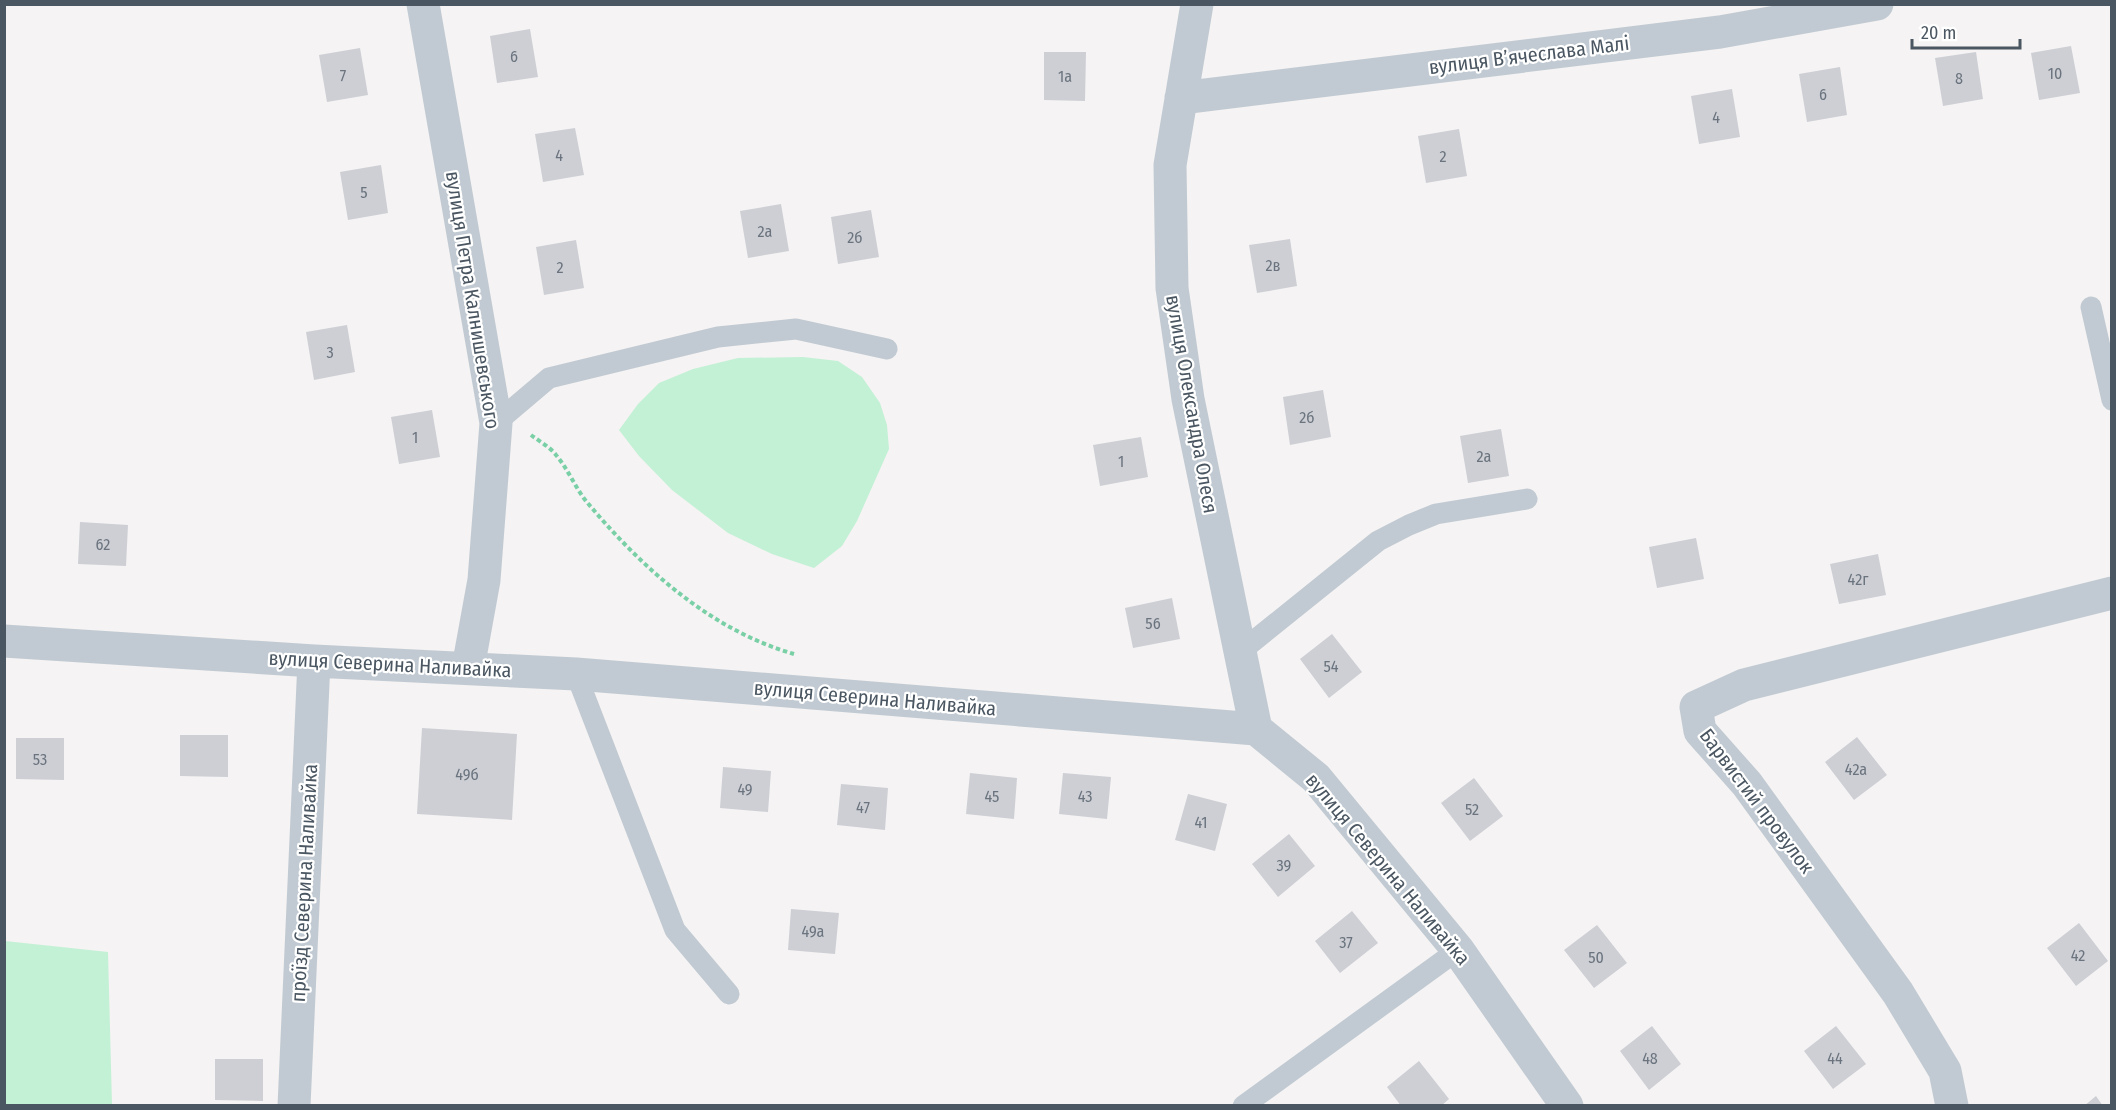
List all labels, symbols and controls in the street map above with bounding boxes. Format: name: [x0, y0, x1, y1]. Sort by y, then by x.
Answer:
scale bar: [1912, 12, 2020, 50]
text: 20 m: [1921, 22, 1956, 44]
street label: вулиця Вʼячеслава Малі: [1427, 31, 1631, 79]
house number: 6: [510, 47, 518, 66]
house number: 10: [2048, 64, 2062, 83]
house number: 7: [340, 66, 347, 85]
house number: 1а: [1058, 67, 1072, 86]
house number: 8: [1955, 69, 1963, 88]
house number: 6: [1819, 85, 1827, 104]
house number: 4: [1712, 108, 1720, 127]
house number: 4: [555, 146, 563, 165]
house number: 2: [1439, 147, 1447, 166]
street label: вулиця Петра Калнишевського: [441, 169, 505, 431]
house number: 5: [360, 183, 368, 202]
house number: 2а: [758, 222, 773, 241]
house number: 2б: [847, 228, 863, 247]
house number: 2в: [1265, 256, 1281, 275]
house number: 2: [556, 258, 564, 277]
street label: вулиця Олександра Олеся: [1161, 293, 1223, 515]
house number: 3: [326, 343, 334, 362]
house number: 2б: [1299, 408, 1315, 427]
house number: 1: [412, 428, 418, 447]
house number: 2а: [1477, 447, 1492, 466]
house number: 1: [1118, 452, 1124, 471]
house number: 62: [96, 535, 110, 554]
house number: 42г: [1848, 570, 1869, 589]
house number: 56: [1145, 614, 1161, 633]
street label: вулиця Северина Наливайка: [268, 646, 512, 682]
house number: 54: [1323, 657, 1339, 676]
street label: вулиця Северина Наливайка: [753, 675, 997, 721]
street label: Барвистий провулок: [1695, 724, 1820, 879]
house number: 53: [33, 750, 47, 769]
house number: 42а: [1845, 760, 1867, 779]
street label: проїзд Северина Наливайка: [286, 763, 322, 1003]
house number: 49б: [455, 765, 479, 784]
street label: вулиця Северина Наливайка: [1301, 768, 1475, 970]
house number: 49: [737, 780, 753, 799]
house number: 45: [985, 787, 999, 806]
house number: 43: [1078, 787, 1092, 806]
house number: 47: [856, 798, 870, 817]
house number: 52: [1465, 800, 1479, 819]
house number: 41: [1194, 813, 1208, 832]
house number: 39: [1277, 856, 1292, 875]
house number: 49а: [802, 922, 825, 941]
house number: 37: [1339, 933, 1353, 952]
house number: 42: [2071, 946, 2085, 965]
house number: 50: [1588, 948, 1604, 967]
house number: 48: [1642, 1049, 1658, 1068]
house number: 44: [1827, 1049, 1843, 1068]

